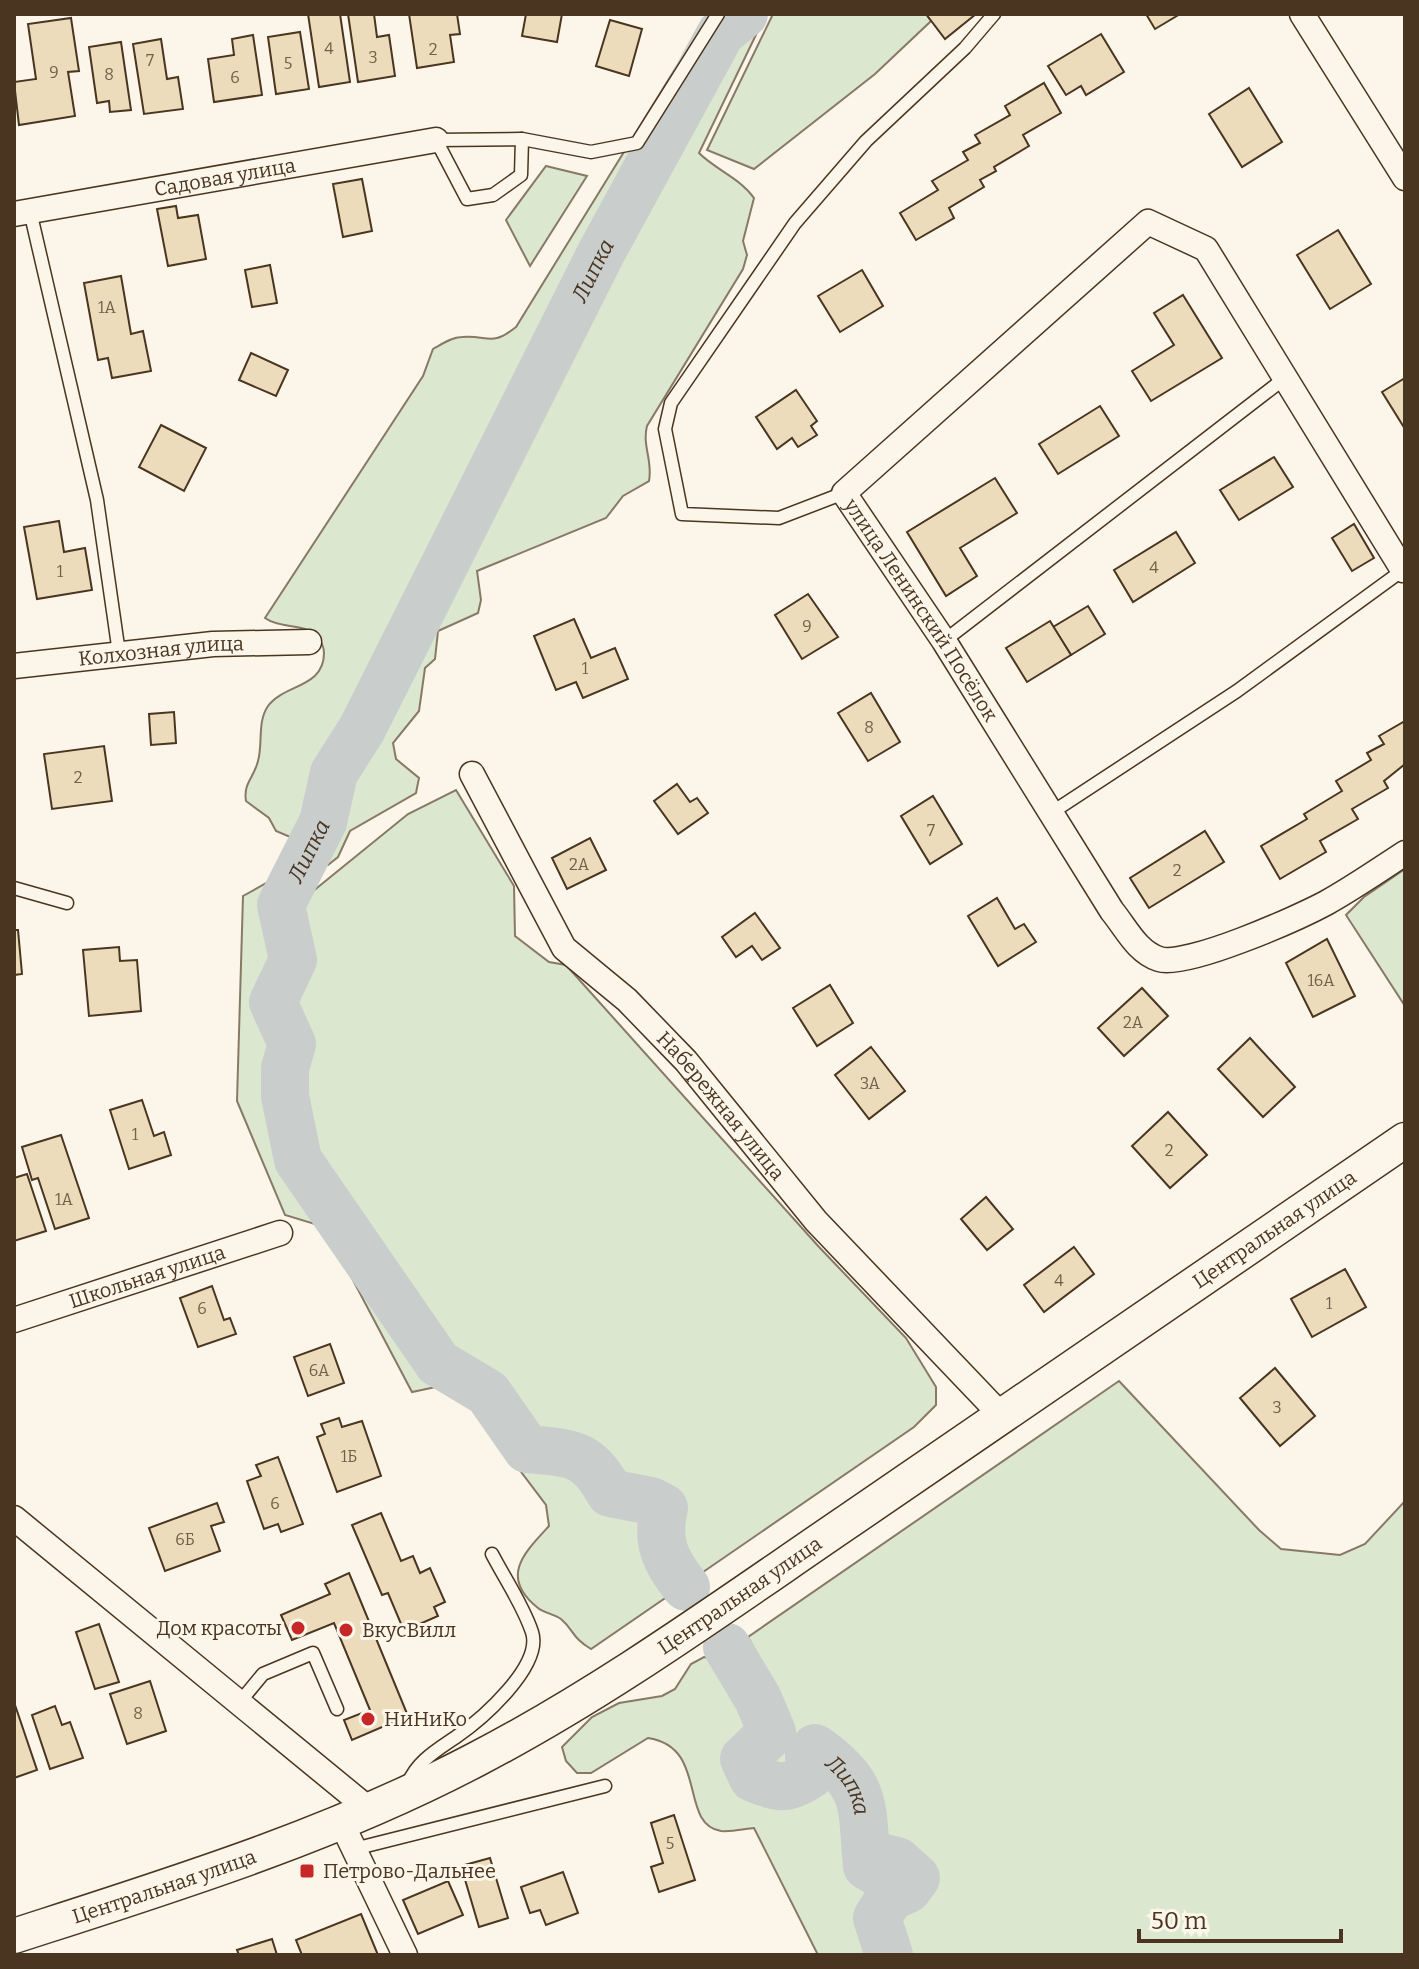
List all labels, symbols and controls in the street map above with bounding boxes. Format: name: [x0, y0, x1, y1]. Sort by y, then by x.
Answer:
house number: 4: [324, 39, 334, 58]
house number: 2: [429, 40, 437, 59]
house number: 3: [368, 48, 378, 67]
house number: 7: [146, 51, 154, 70]
house number: 5: [284, 54, 292, 73]
house number: 9: [49, 63, 59, 82]
house number: 8: [104, 65, 114, 84]
house number: 6: [230, 68, 240, 87]
street label: Садовая улица: [152, 153, 297, 201]
water label: Липка: [565, 234, 620, 307]
house number: 1А: [98, 298, 117, 317]
street label: улица Ленинский Посёлок: [839, 493, 1003, 726]
house number: 4: [1149, 558, 1159, 577]
house number: 1: [57, 562, 64, 581]
house number: 9: [802, 617, 812, 636]
street label: Колхозная улица: [77, 631, 244, 671]
house number: 1: [582, 659, 589, 678]
house number: 8: [864, 718, 874, 737]
house number: 2: [74, 768, 82, 787]
water label: Липка: [281, 815, 336, 888]
house number: 7: [927, 821, 935, 840]
house number: 2А: [569, 855, 590, 874]
house number: 2: [1173, 861, 1181, 880]
house number: 16А: [1307, 971, 1335, 990]
house number: 2А: [1123, 1013, 1144, 1032]
street label: Набережная улица: [652, 1026, 790, 1185]
house number: 3А: [860, 1074, 881, 1093]
house number: 1: [132, 1125, 139, 1144]
house number: 2: [1165, 1141, 1173, 1160]
street label: Центральная улица: [1188, 1165, 1361, 1293]
house number: 1А: [55, 1190, 74, 1209]
street label: Школьная улица: [66, 1240, 228, 1313]
house number: 4: [1054, 1271, 1064, 1290]
house number: 1: [1326, 1294, 1333, 1313]
house number: 6: [197, 1299, 207, 1318]
house number: 6А: [309, 1361, 330, 1380]
house number: 3: [1272, 1398, 1282, 1417]
house number: 1Б: [341, 1447, 357, 1466]
house number: 6: [270, 1494, 280, 1513]
house number: 6Б: [175, 1530, 195, 1549]
street label: Центральная улица: [653, 1531, 826, 1660]
place label: Дом красоты: [157, 1616, 282, 1640]
place label: ВкусВилл: [362, 1618, 456, 1642]
marker: Дом красоты: [289, 1619, 307, 1637]
marker: ВкусВилл: [337, 1621, 355, 1639]
house number: 8: [133, 1704, 143, 1723]
place label: НиНиКо: [384, 1707, 467, 1731]
marker: НиНиКо: [359, 1710, 377, 1728]
water label: Липка: [820, 1748, 876, 1817]
house number: 5: [666, 1834, 674, 1853]
street label: Центральная улица: [69, 1844, 259, 1928]
place label: Петрово-Дальнее: [323, 1859, 496, 1883]
marker: Петрово-Дальнее: [298, 1862, 316, 1880]
scale bar: [1139, 1893, 1341, 1943]
text: 50 m: [1151, 1907, 1207, 1935]

